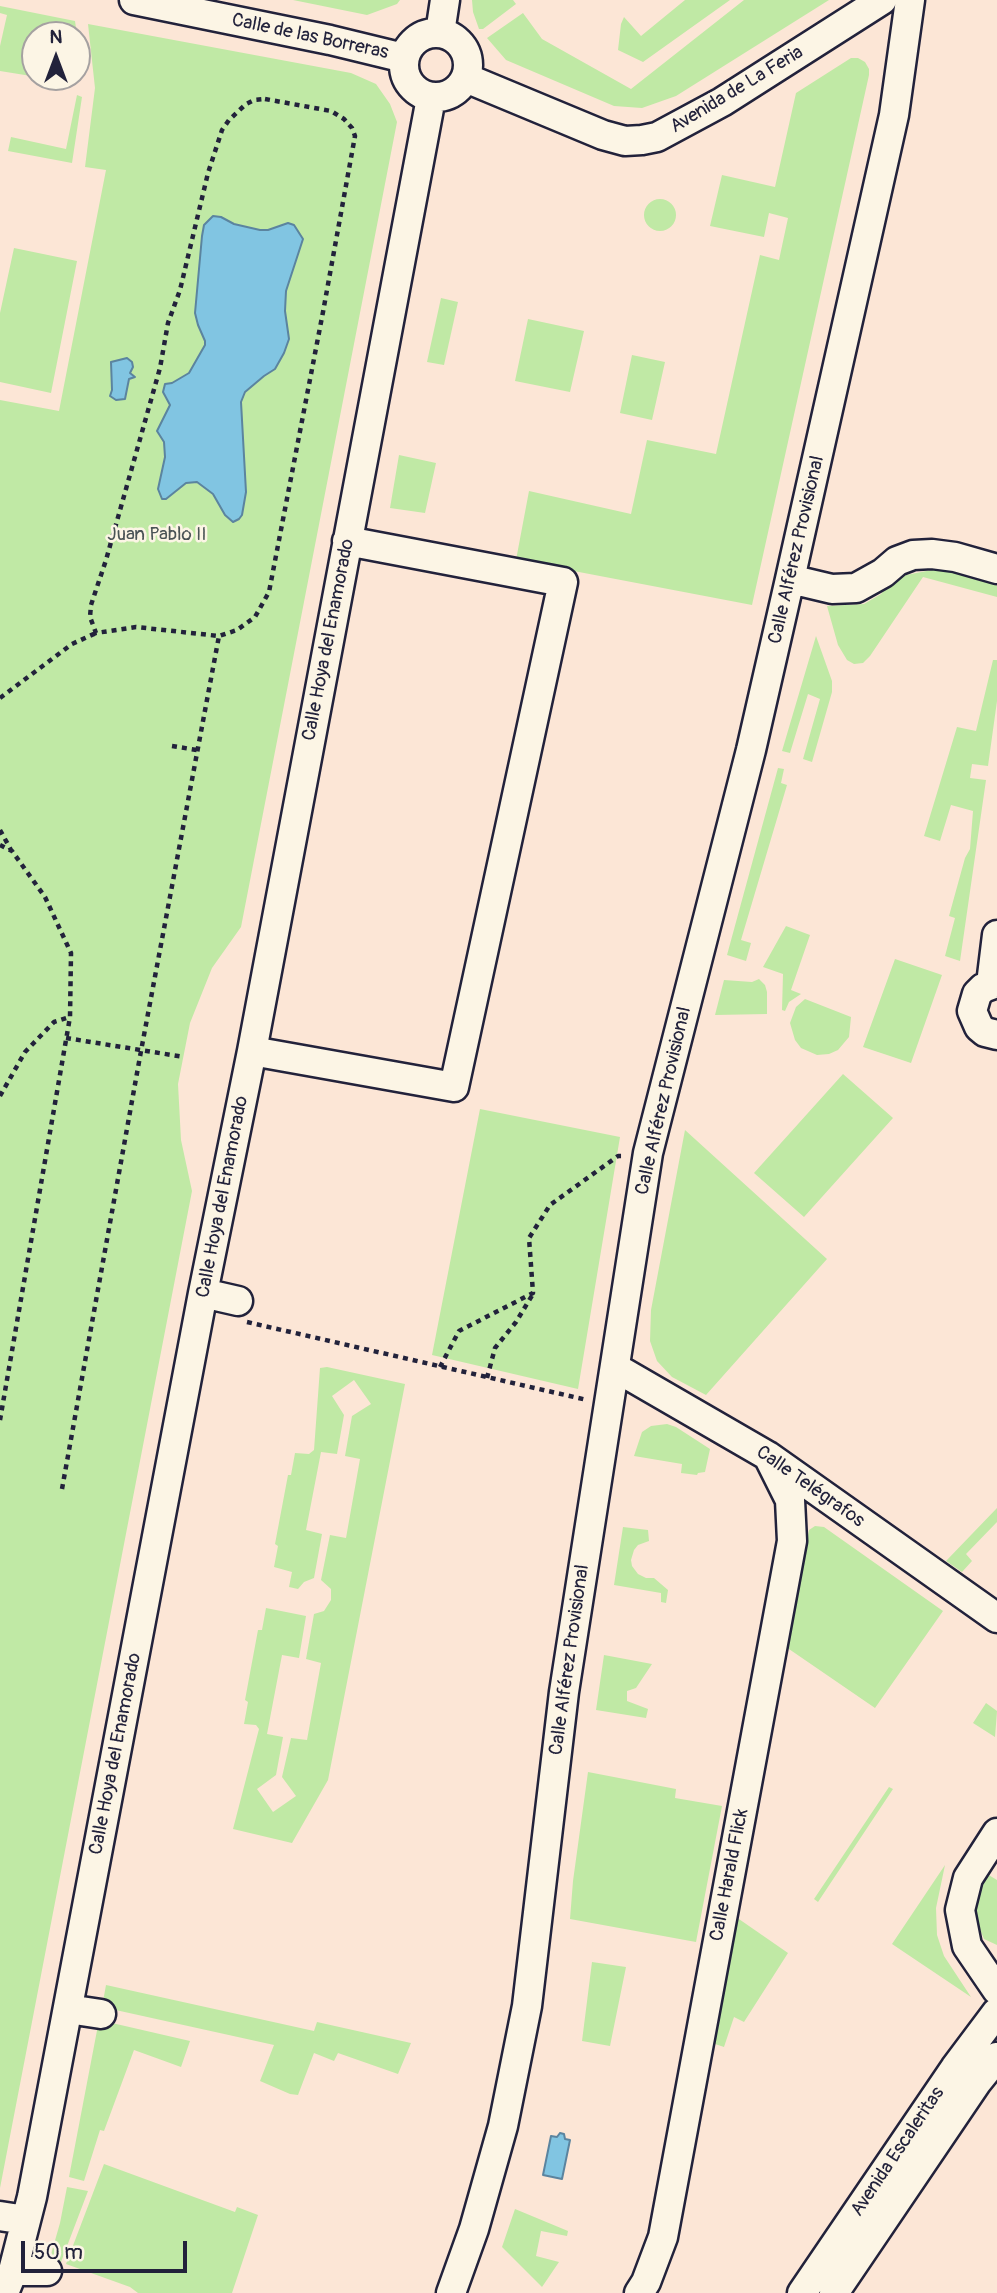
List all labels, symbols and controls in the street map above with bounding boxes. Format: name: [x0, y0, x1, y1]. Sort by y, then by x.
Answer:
street label: Calle de las Borreras: [230, 9, 390, 65]
north arrow: [21, 21, 91, 91]
text: N: [50, 25, 62, 49]
street label: Avenida de La Feria: [666, 41, 808, 139]
street label: Calle Alférez Provisional: [764, 454, 830, 646]
park label: Juan Pablo II: [107, 524, 207, 546]
street label: Calle Hoya del Enamorado: [298, 537, 360, 743]
street label: Calle Alférez Provisional: [631, 1005, 697, 1197]
street label: Calle Hoya del Enamorado: [192, 1094, 254, 1300]
street label: Calle Telégrafos: [751, 1441, 869, 1533]
street label: Calle Alférez Provisional: [545, 1563, 595, 1757]
street label: Calle Hoya del Enamorado: [85, 1651, 147, 1857]
street label: Calle Harald Flick: [706, 1807, 754, 1943]
street label: Avenida Escaleritas: [846, 2083, 950, 2221]
scale bar: [24, 2226, 191, 2270]
text: 50 m: [34, 2239, 83, 2266]

